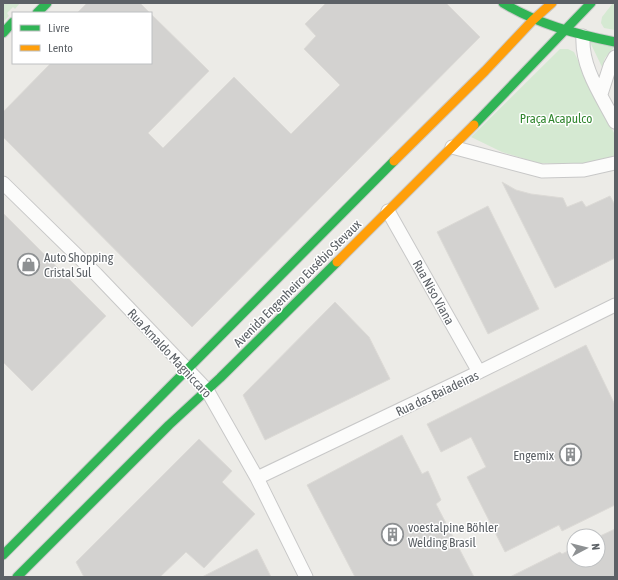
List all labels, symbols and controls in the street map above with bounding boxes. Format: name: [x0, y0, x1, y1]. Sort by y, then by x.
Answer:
legend: [12, 12, 152, 64]
text: Livre: [48, 21, 69, 35]
text: Lento: [48, 41, 73, 55]
park label: Praça Acapulco: [520, 111, 592, 126]
street label: Avenida Engenheiro Eusébio Stevaux: [230, 216, 365, 350]
place label: Auto Shopping Cristal Sul: [44, 250, 114, 280]
shop icon: Auto Shopping Cristal Sul: [16, 251, 42, 277]
street label: Rua Niso Viana: [410, 257, 457, 327]
street label: Rua Arnaldo Magniccaro: [125, 306, 215, 401]
street label: Rua das Baiadeiras: [393, 368, 481, 419]
building icon: Engemix: [557, 442, 583, 468]
place label: Engemix: [513, 448, 555, 463]
place label: voestalpine Böhler Welding Brasil: [408, 520, 498, 550]
building icon: voestalpine Böhler Welding Brasil: [379, 521, 405, 547]
north arrow: [566, 528, 606, 568]
text: N: [590, 543, 602, 551]

